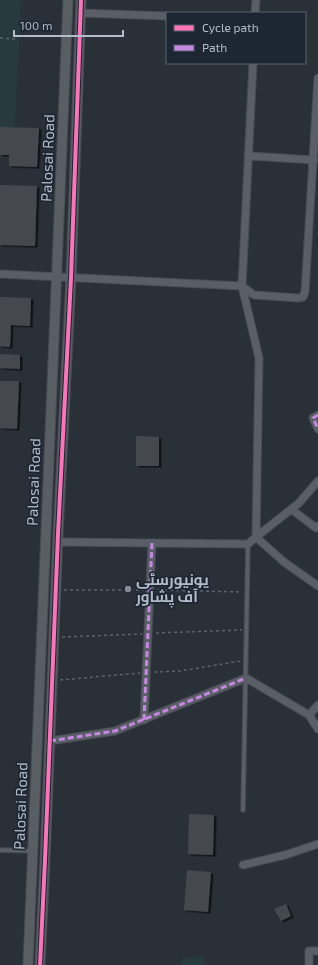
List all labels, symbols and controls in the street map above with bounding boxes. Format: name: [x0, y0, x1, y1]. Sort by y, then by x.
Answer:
scale bar: [14, 12, 123, 38]
legend: [166, 12, 306, 64]
text: 100 m: [20, 18, 52, 32]
text: Cycle path: [202, 20, 259, 34]
text: Path: [202, 40, 227, 54]
street label: Palosai Road: [36, 114, 58, 202]
street label: Palosai Road: [22, 438, 44, 526]
place label: یونیورسٹی آف پشاور: [135, 570, 209, 608]
marker: یونیورسٹی آف پشاور: [123, 584, 133, 594]
street label: Palosai Road: [9, 762, 31, 850]

